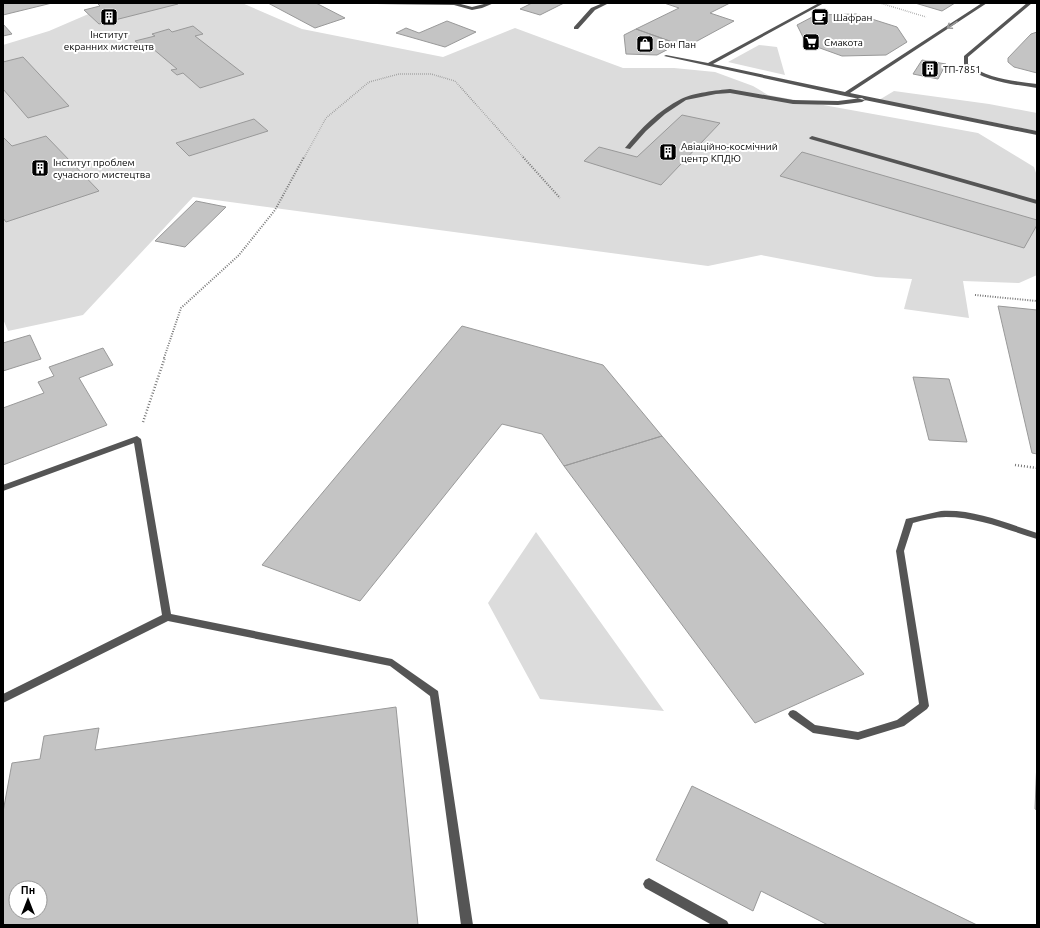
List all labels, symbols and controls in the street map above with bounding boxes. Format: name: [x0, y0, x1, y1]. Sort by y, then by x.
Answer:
building icon: Інститут екранних мистецтв: [99, 7, 119, 27]
cafe icon: Шафран: [810, 7, 830, 27]
place label: Шафран: [833, 12, 872, 23]
one-way arrow: [946, 21, 958, 29]
place label: Інститут екранних мистецтв: [64, 29, 154, 52]
supermarket icon: Смакота: [801, 32, 821, 52]
shop icon: Бон Пан: [635, 34, 655, 54]
place label: Смакота: [824, 37, 863, 48]
place label: Бон Пан: [658, 39, 696, 50]
building icon: ТП-7851: [920, 59, 940, 79]
place label: ТП-7851: [943, 64, 981, 75]
place label: Авіаційно-космічний центр КПДЮ: [681, 141, 778, 164]
building icon: Авіаційно-космічний центр КПДЮ: [658, 142, 678, 162]
place label: Інститут проблем сучасного мистецтва: [53, 157, 150, 180]
building icon: Інститут проблем сучасного мистецтва: [30, 158, 50, 178]
north arrow: [8, 880, 48, 920]
text: Пн: [21, 884, 35, 896]

